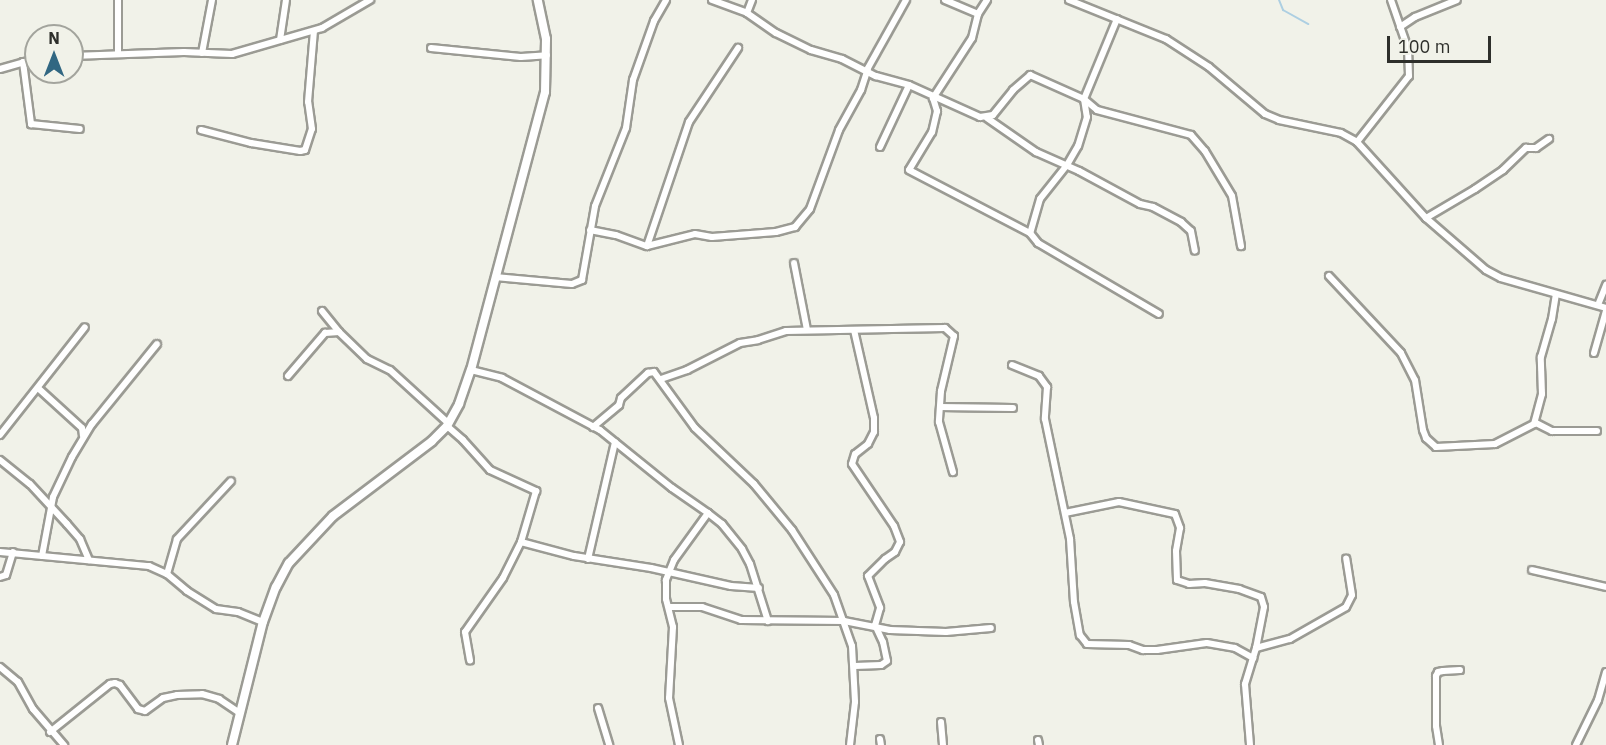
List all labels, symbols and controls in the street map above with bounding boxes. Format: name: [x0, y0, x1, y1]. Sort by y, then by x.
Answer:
north arrow: [24, 24, 84, 84]
scale bar: [1390, 24, 1494, 62]
text: N: [48, 28, 60, 48]
text: 100 m: [1398, 35, 1450, 58]

